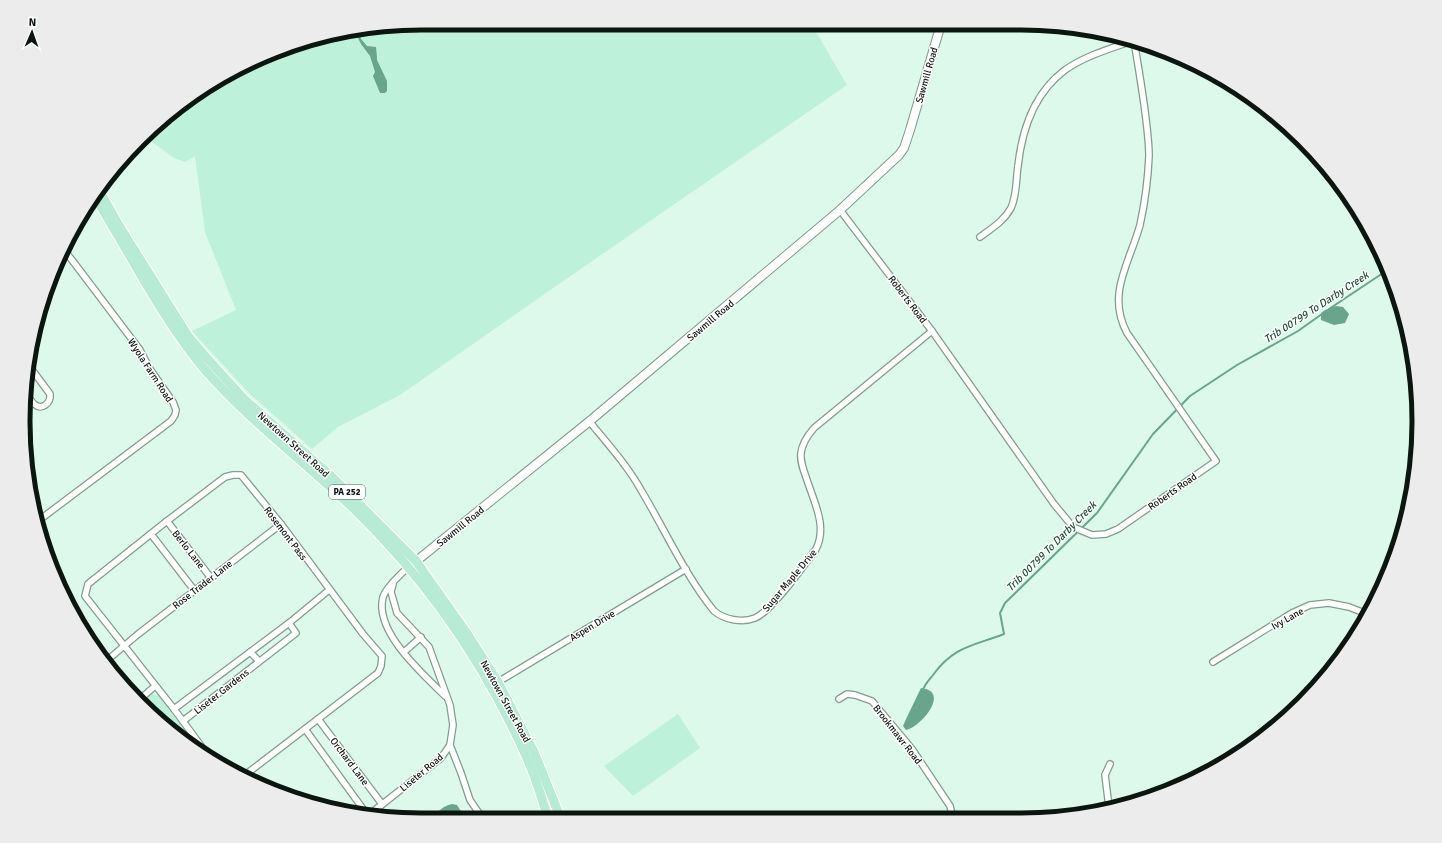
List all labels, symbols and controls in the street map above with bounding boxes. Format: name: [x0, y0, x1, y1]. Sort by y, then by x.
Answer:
north arrow: [12, 12, 52, 52]
text: N: [28, 16, 36, 29]
street label: Sawmill Road: [913, 46, 941, 105]
water label: Trib 00799 To Darby Creek: [1262, 268, 1372, 346]
street label: Roberts Road: [885, 273, 929, 326]
street label: Sawmill Road: [685, 298, 737, 344]
street label: Wyola Farm Road: [125, 336, 175, 405]
street label: Newtown Street Road: [255, 409, 332, 480]
street label: Roberts Road: [1146, 471, 1199, 513]
road number: PA 252: [329, 485, 365, 499]
water label: Trib 00799 To Darby Creek: [1004, 498, 1100, 594]
street label: Rosemont Pass: [261, 504, 310, 563]
street label: Sawmill Road: [434, 504, 487, 550]
street label: Berlo Lane: [169, 528, 207, 571]
street label: Sugar Maple Drive: [760, 547, 819, 614]
street label: Rose Trader Lane: [170, 558, 235, 612]
street label: Ivy Lane: [1269, 605, 1306, 633]
street label: Aspen Drive: [568, 608, 617, 644]
street label: Newtown Street Road: [478, 658, 533, 745]
street label: Liseter Gardens: [192, 666, 252, 717]
street label: Brookmawr Road: [870, 702, 924, 767]
street label: Orchard Lane: [327, 735, 371, 788]
street label: Liseter Road: [398, 751, 446, 794]

